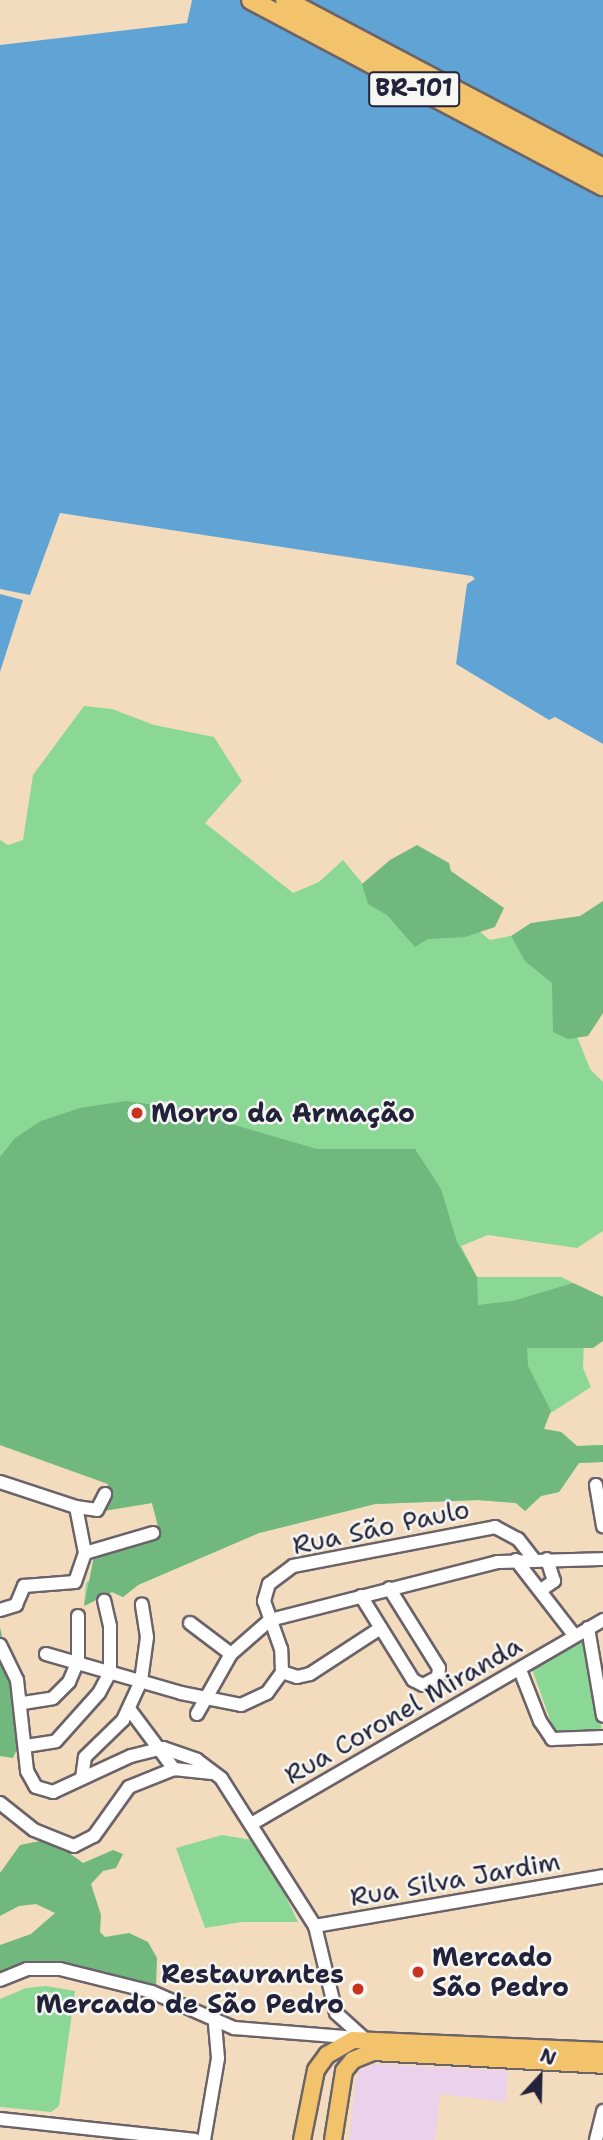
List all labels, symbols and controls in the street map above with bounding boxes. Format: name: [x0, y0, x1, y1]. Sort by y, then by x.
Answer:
road number: BR-101: [367, 68, 461, 110]
place label: Morro da Armação: [151, 1097, 415, 1129]
marker: Morro da Armação: [129, 1105, 145, 1121]
street label: Rua São Paulo: [290, 1493, 472, 1561]
street label: Rua Coronel Miranda: [279, 1629, 527, 1791]
street label: Rua Silva Jardim: [348, 1845, 562, 1913]
place label: Mercado São Pedro: [432, 1941, 569, 2002]
place label: Restaurantes Mercado de São Pedro: [36, 1958, 344, 2020]
marker: Mercado São Pedro: [410, 1964, 426, 1980]
marker: Restaurantes Mercado de São Pedro: [350, 1981, 366, 1997]
north arrow: [505, 2042, 575, 2112]
text: N: [536, 2043, 560, 2071]

